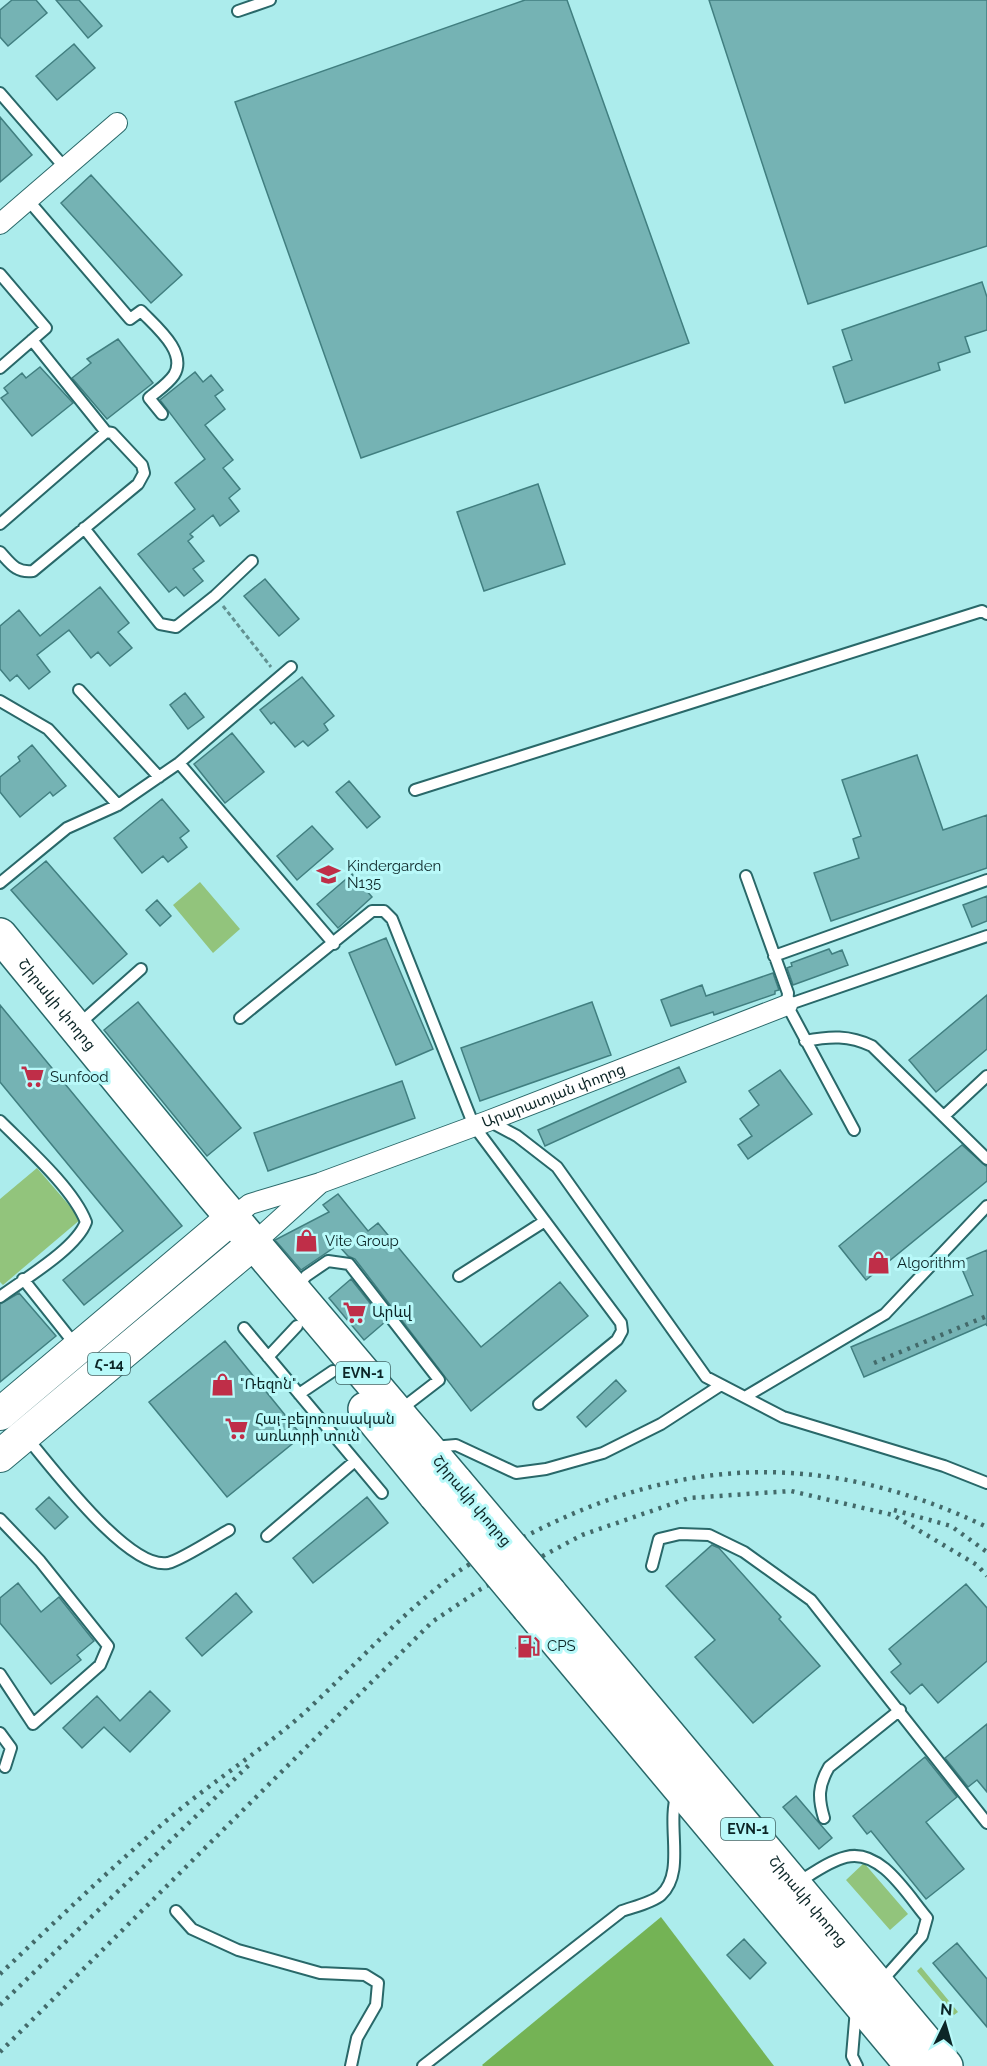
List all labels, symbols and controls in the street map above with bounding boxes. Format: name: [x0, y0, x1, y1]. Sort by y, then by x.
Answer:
place label: Kindergarden N135: [347, 857, 441, 892]
school or university icon: Kindergarden N135: [316, 862, 342, 888]
street label: Շիրակի փողոց: [14, 955, 100, 1054]
street label: Արարատյան փողոց: [479, 1060, 627, 1132]
supermarket icon: Sunfood: [19, 1064, 45, 1090]
place label: Sunfood: [50, 1068, 109, 1086]
shop icon: Vite Group: [294, 1228, 320, 1254]
place label: Vite Group: [325, 1232, 399, 1250]
shop icon: Algorithm: [866, 1250, 892, 1276]
place label: Algorithm: [897, 1254, 966, 1272]
supermarket icon: Արևվ: [341, 1299, 367, 1325]
place label: Արևվ: [372, 1303, 413, 1321]
road number: Հ-14: [88, 1353, 130, 1375]
road number: EVN-1: [336, 1362, 390, 1384]
shop icon: "Ռեզոն": [209, 1371, 235, 1397]
place label: "Ռեզոն": [240, 1375, 296, 1393]
place label: Հայ-բելոռուսական առևտրի տուն: [255, 1410, 395, 1445]
supermarket icon: Հայ-բելոռուսական առևտրի տուն: [224, 1415, 250, 1441]
street label: Շիրակի փողոց: [429, 1452, 515, 1550]
fuel station icon: CPS: [516, 1633, 542, 1659]
place label: CPS: [547, 1637, 576, 1655]
road number: EVN-1: [721, 1818, 775, 1840]
street label: Շիրակի փողոց: [765, 1852, 851, 1950]
north arrow: [915, 1994, 975, 2054]
text: N: [939, 2000, 953, 2020]

